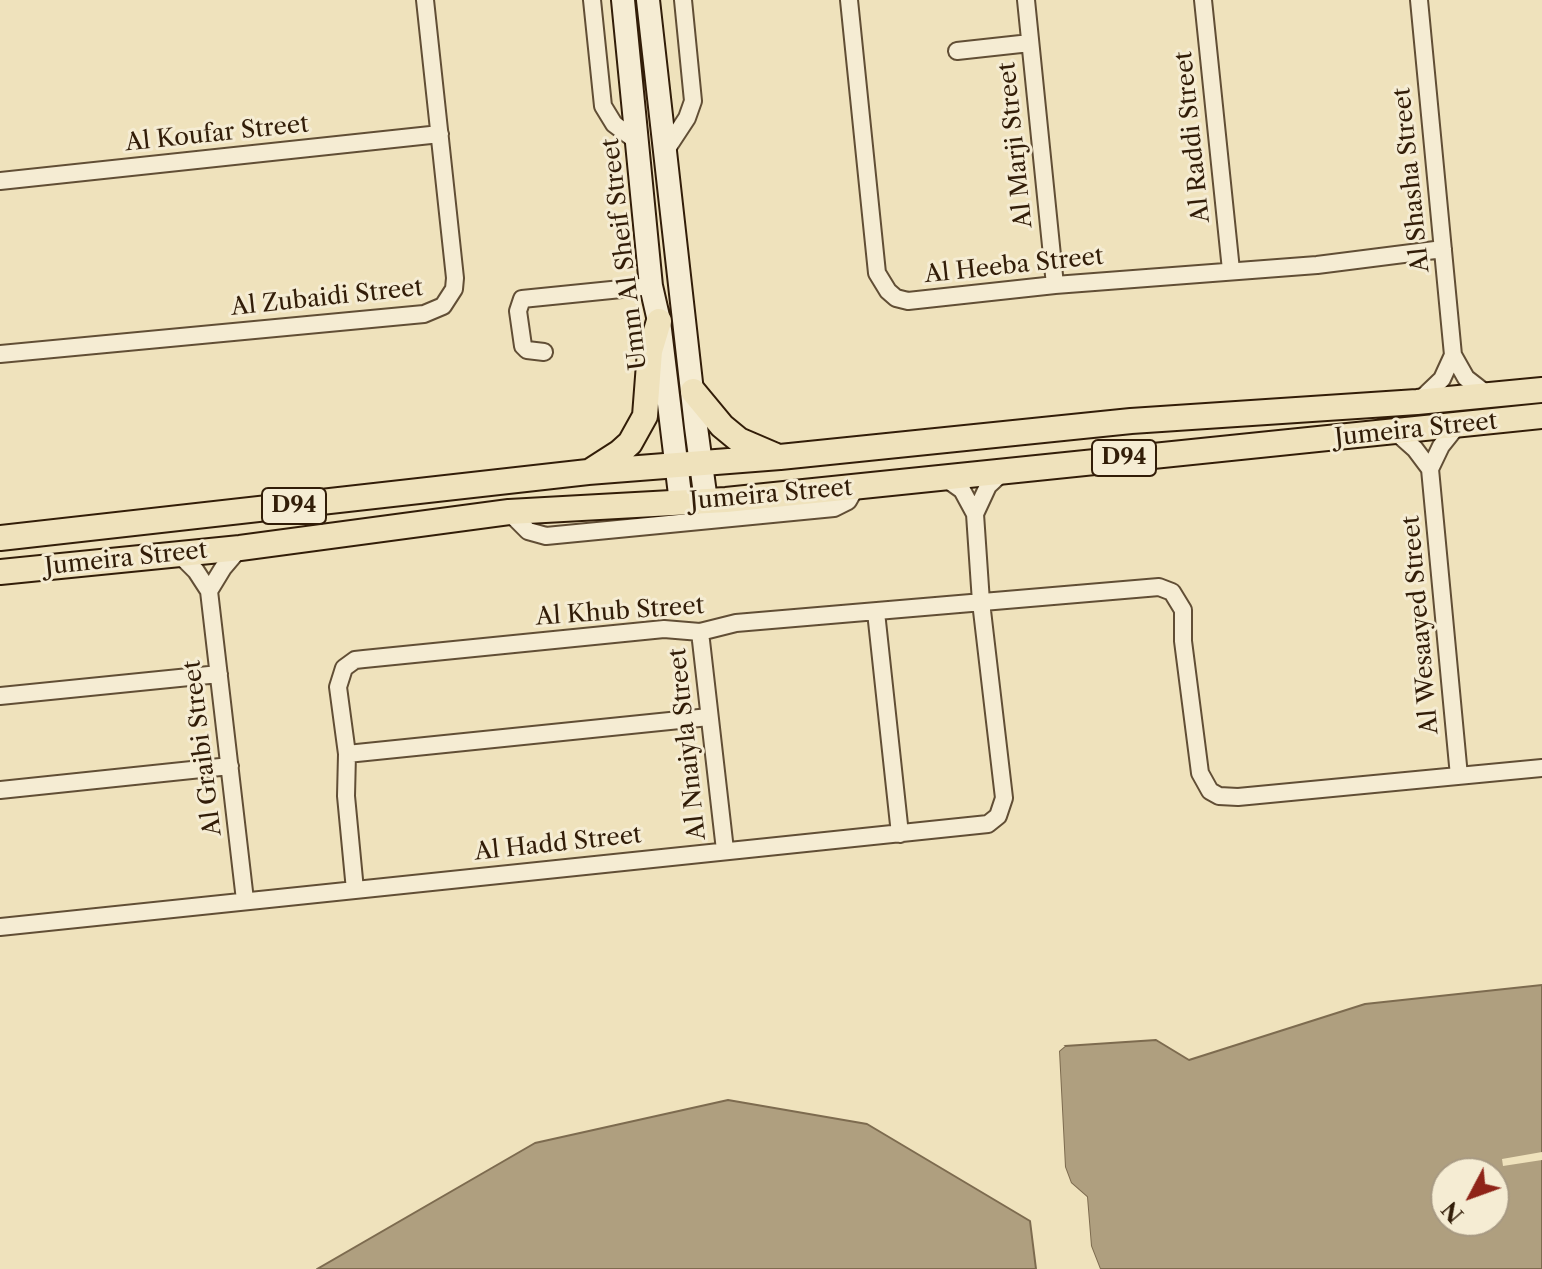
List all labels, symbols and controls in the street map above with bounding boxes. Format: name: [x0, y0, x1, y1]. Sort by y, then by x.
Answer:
street label: Al Raddi Street: [1170, 50, 1216, 224]
street label: Al Marji Street: [993, 61, 1039, 229]
street label: Al Shasha Street: [1388, 86, 1436, 274]
street label: Al Koufar Street: [124, 110, 310, 158]
street label: Umm Al Sheif Street: [596, 136, 654, 372]
street label: Al Heeba Street: [923, 242, 1105, 290]
street label: Al Zubaidi Street: [230, 274, 424, 322]
street label: Jumeira Street: [1333, 407, 1499, 453]
road number: D94: [1092, 440, 1156, 476]
street label: Jumeira Street: [688, 474, 854, 516]
road number: D94: [262, 488, 326, 524]
street label: Al Wesaayed Street: [1397, 515, 1445, 735]
street label: Jumeira Street: [43, 536, 209, 582]
street label: Al Khub Street: [535, 592, 705, 632]
street label: Al Nnaiyla Street: [664, 647, 712, 841]
street label: Al Graibi Street: [178, 659, 228, 837]
street label: Al Hadd Street: [473, 821, 643, 867]
north arrow: [1430, 1157, 1510, 1237]
text: N: [1437, 1196, 1469, 1228]

